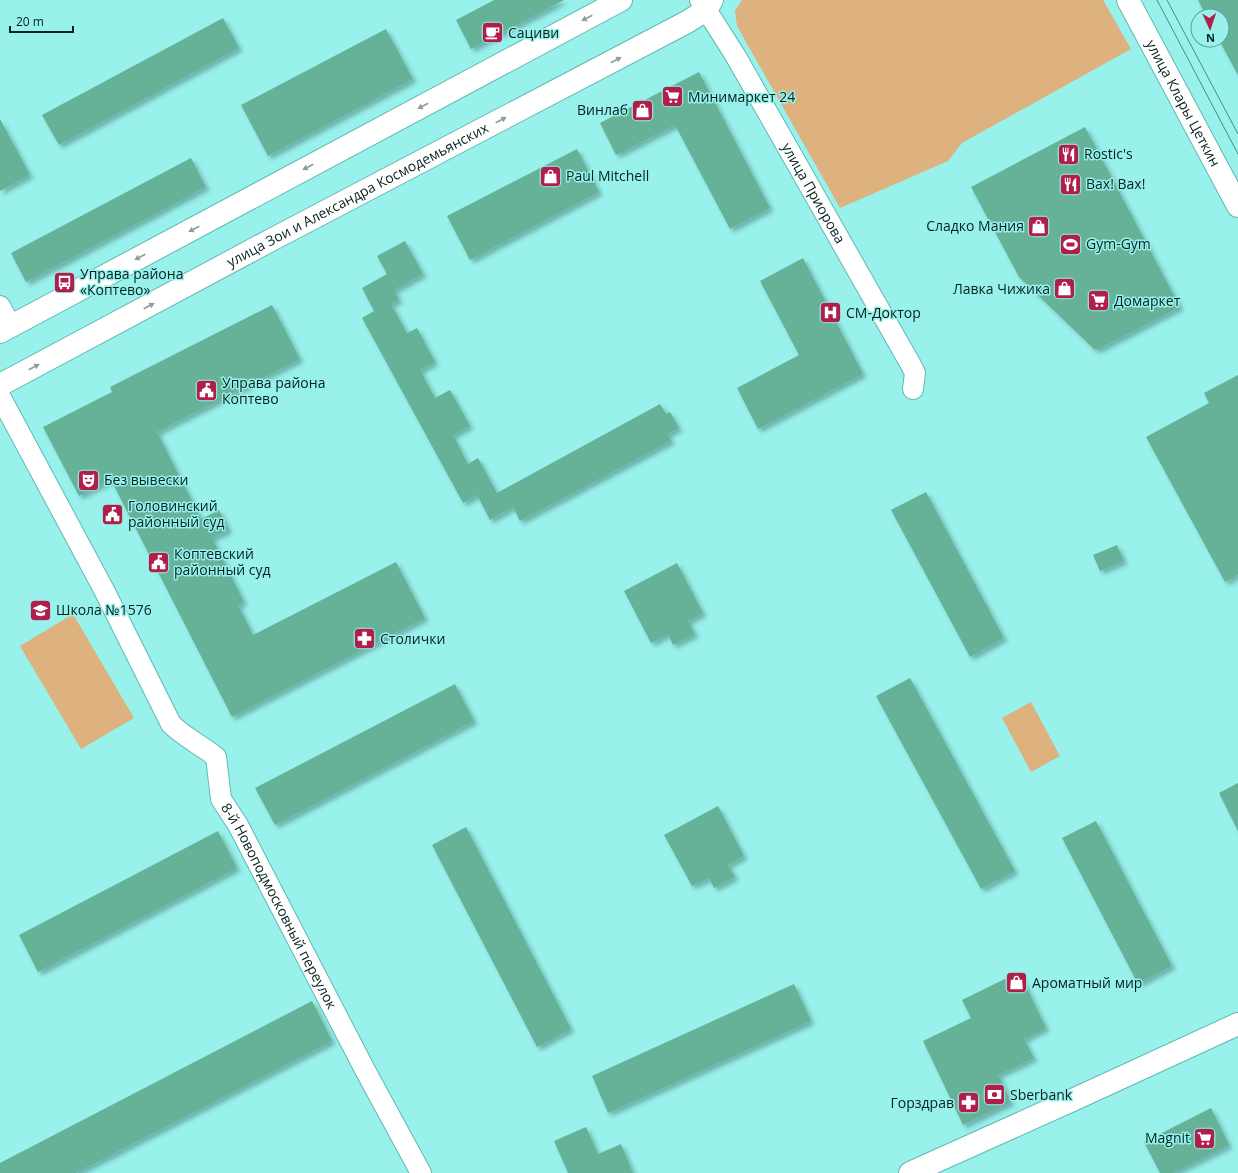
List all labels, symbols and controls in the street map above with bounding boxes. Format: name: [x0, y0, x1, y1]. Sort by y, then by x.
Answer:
scale bar: [10, 8, 73, 34]
north arrow: [1190, 8, 1230, 48]
text: 20 m: [16, 13, 44, 30]
one-way arrow: [581, 15, 592, 22]
cafe icon: Сациви: [479, 20, 505, 46]
place label: Сациви: [508, 23, 559, 42]
text: N: [1206, 31, 1215, 46]
street label: улица Клары Цеткин: [1142, 36, 1225, 170]
one-way arrow: [610, 57, 621, 63]
supermarket icon: Минимаркет 24: [660, 84, 686, 110]
place label: Минимаркет 24: [688, 87, 795, 106]
shop icon: Винлаб: [630, 97, 656, 123]
place label: Винлаб: [577, 100, 628, 119]
one-way arrow: [417, 103, 429, 109]
one-way arrow: [495, 117, 507, 124]
street label: улица Зои и Александра Космодемьянских: [223, 118, 492, 271]
street label: улица Приорова: [778, 139, 850, 247]
restaurant icon: Rostic's: [1055, 141, 1081, 167]
place label: Rostic's: [1084, 144, 1133, 163]
shop icon: Paul Mitchell: [538, 163, 564, 189]
one-way arrow: [302, 164, 314, 171]
place label: Paul Mitchell: [566, 166, 649, 185]
restaurant icon: Вах! Вах!: [1057, 171, 1083, 197]
place label: Вах! Вах!: [1086, 174, 1145, 193]
shop icon: Сладко Мания: [1026, 213, 1052, 239]
place label: Сладко Мания: [926, 216, 1024, 235]
one-way arrow: [188, 225, 199, 232]
sports icon: Gym-Gym: [1057, 231, 1083, 257]
place label: Gym-Gym: [1086, 234, 1151, 253]
one-way arrow: [134, 254, 146, 261]
place label: Управа района «Коптево»: [80, 264, 183, 299]
bus stop icon: Управа района «Коптево»: [51, 269, 77, 295]
shop icon: Лавка Чижика: [1052, 276, 1078, 302]
place label: Лавка Чижика: [953, 279, 1050, 298]
supermarket icon: Домаркет: [1085, 288, 1111, 314]
place label: Домаркет: [1114, 291, 1181, 310]
hospital icon: СМ-Доктор: [818, 300, 844, 326]
one-way arrow: [143, 303, 155, 309]
place label: СМ-Доктор: [846, 303, 921, 322]
one-way arrow: [29, 364, 40, 370]
place label: Управа района Коптево: [222, 373, 325, 408]
public building icon: Управа района Коптево: [193, 378, 219, 404]
theatre icon: Без вывески: [76, 467, 102, 493]
place label: Без вывески: [104, 470, 188, 489]
place label: Головинский районный суд: [128, 496, 224, 531]
public building icon: Головинский районный суд: [99, 501, 125, 527]
place label: Коптевский районный суд: [174, 544, 270, 579]
public building icon: Коптевский районный суд: [146, 549, 172, 575]
school or university icon: Школа №1576: [28, 597, 54, 623]
place label: Школа №1576: [56, 600, 152, 619]
pharmacy icon: Столички: [352, 626, 378, 652]
place label: Столички: [380, 629, 445, 648]
street label: 8-й Новоподмосковный переулок: [217, 799, 342, 1013]
shop icon: Ароматный мир: [1003, 970, 1029, 996]
place label: Ароматный мир: [1032, 973, 1142, 992]
bank icon: Sberbank: [982, 1082, 1008, 1108]
place label: Sberbank: [1010, 1085, 1073, 1104]
pharmacy icon: Горздрав: [956, 1090, 982, 1116]
place label: Горздрав: [891, 1093, 954, 1112]
supermarket icon: Magnit: [1192, 1125, 1218, 1151]
place label: Magnit: [1145, 1128, 1190, 1147]

